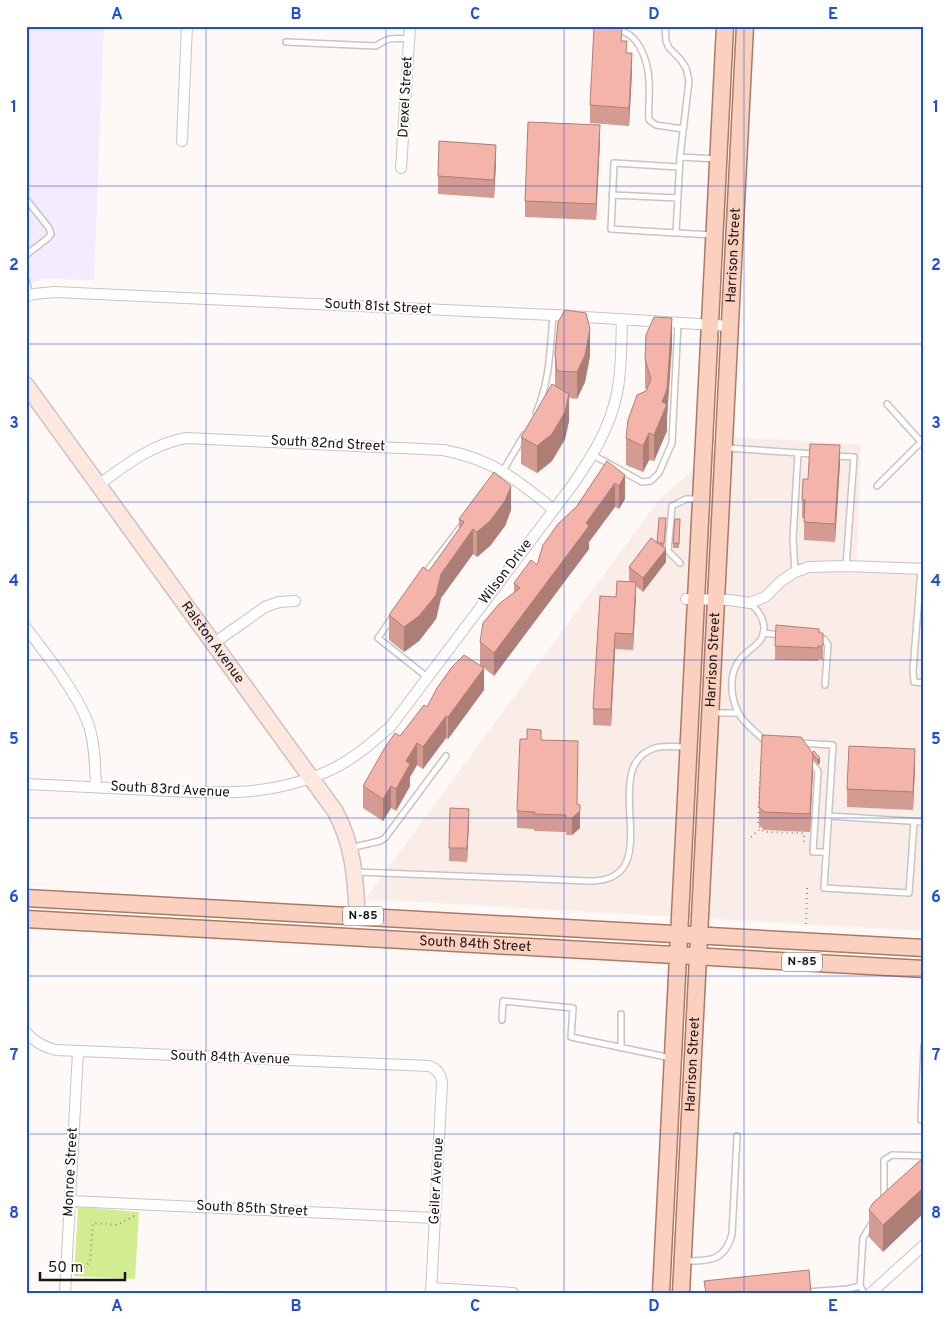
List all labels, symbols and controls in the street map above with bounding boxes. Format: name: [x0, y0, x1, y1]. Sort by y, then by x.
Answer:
text: A: [111, 5, 123, 25]
text: B: [290, 5, 302, 25]
text: C: [470, 5, 480, 25]
text: D: [648, 5, 660, 25]
text: E: [828, 5, 838, 25]
street label: Drexel Street: [395, 56, 417, 138]
text: 1: [11, 98, 17, 118]
text: 1: [933, 98, 939, 118]
street label: Harrison Street: [723, 207, 744, 303]
text: 2: [9, 256, 19, 276]
text: 2: [931, 256, 941, 276]
street label: South 81st Street: [324, 296, 432, 318]
text: 3: [9, 414, 19, 434]
text: 3: [931, 414, 941, 434]
street label: South 82nd Street: [270, 433, 386, 455]
street label: Wilson Drive: [476, 536, 536, 608]
text: 4: [9, 572, 19, 592]
text: 4: [931, 572, 941, 592]
street label: Ralston Avenue: [177, 598, 248, 687]
street label: Harrison Street: [702, 612, 724, 708]
text: 5: [9, 730, 19, 750]
text: 5: [931, 730, 941, 750]
street label: South 83rd Avenue: [110, 778, 230, 802]
text: 6: [9, 888, 19, 908]
text: 6: [931, 888, 941, 908]
road number: N-85: [343, 906, 383, 926]
street label: South 84th Street: [419, 932, 532, 956]
road number: N-85: [782, 952, 822, 972]
street label: Harrison Street: [682, 1016, 703, 1112]
text: 7: [10, 1046, 18, 1066]
text: 7: [932, 1046, 940, 1066]
street label: South 84th Avenue: [170, 1047, 290, 1069]
street label: Monroe Street: [60, 1127, 82, 1217]
street label: Geiler Avenue: [426, 1137, 448, 1225]
street label: South 85th Street: [196, 1198, 308, 1220]
text: 8: [9, 1204, 19, 1224]
text: 8: [931, 1204, 941, 1224]
scale bar: [40, 1249, 125, 1281]
text: 50 m: [48, 1259, 83, 1278]
text: A: [111, 1297, 123, 1317]
text: B: [290, 1297, 302, 1317]
text: C: [470, 1297, 480, 1317]
text: D: [648, 1297, 660, 1317]
text: E: [828, 1297, 838, 1317]

